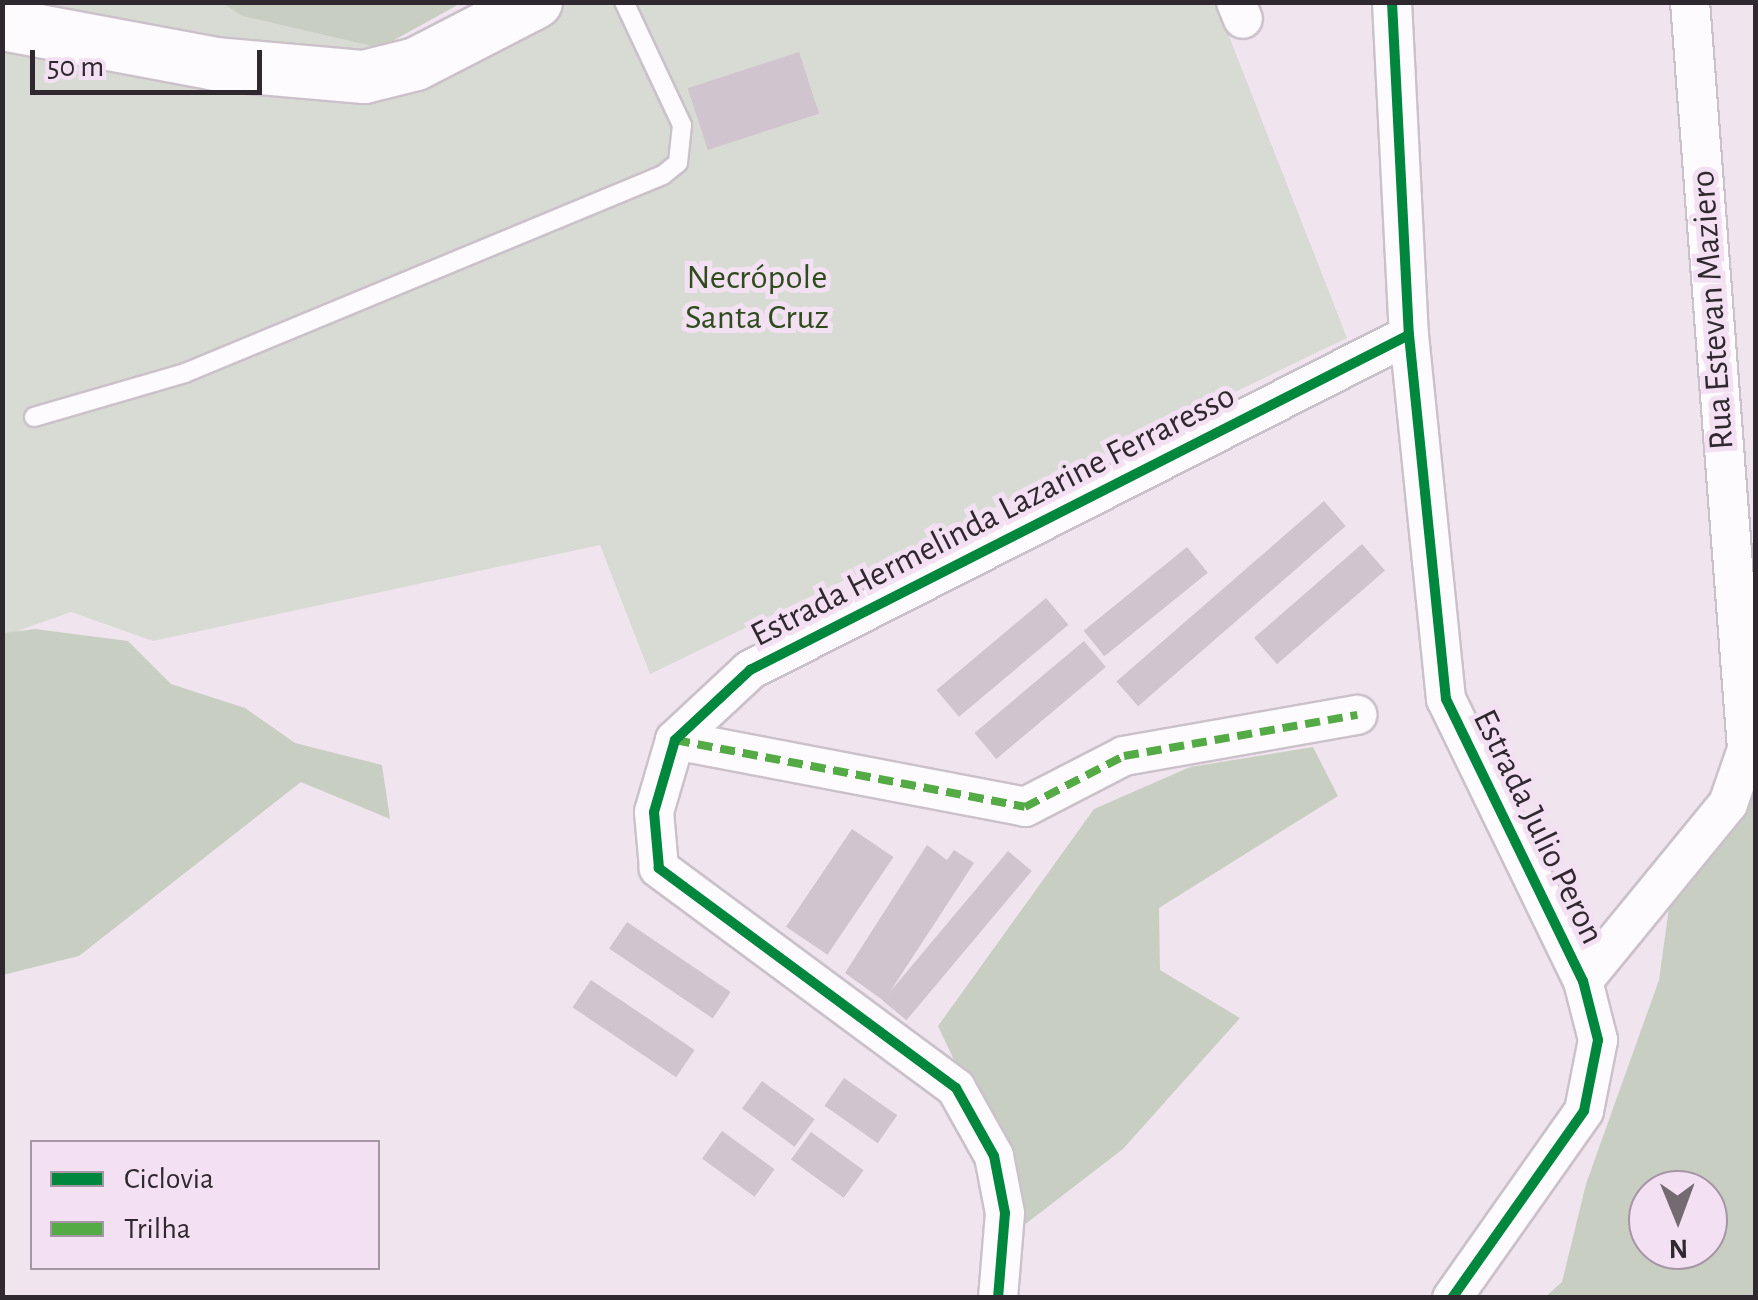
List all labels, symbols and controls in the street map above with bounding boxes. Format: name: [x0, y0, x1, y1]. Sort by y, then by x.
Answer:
scale bar: [35, 30, 268, 92]
text: 50 m: [47, 52, 104, 82]
street label: Rua Estevan Maziero: [1682, 169, 1744, 451]
park label: Necrópole Santa Cruz: [685, 257, 829, 339]
street label: Estrada Hermelinda Lazarine Ferraresso: [744, 375, 1242, 657]
street label: Estrada Julio Peron: [1463, 703, 1613, 951]
legend: [30, 1140, 380, 1270]
text: Ciclovia: [124, 1164, 214, 1194]
north arrow: [1628, 1170, 1728, 1270]
text: Trilha: [124, 1214, 191, 1244]
text: N: [1669, 1234, 1688, 1262]

